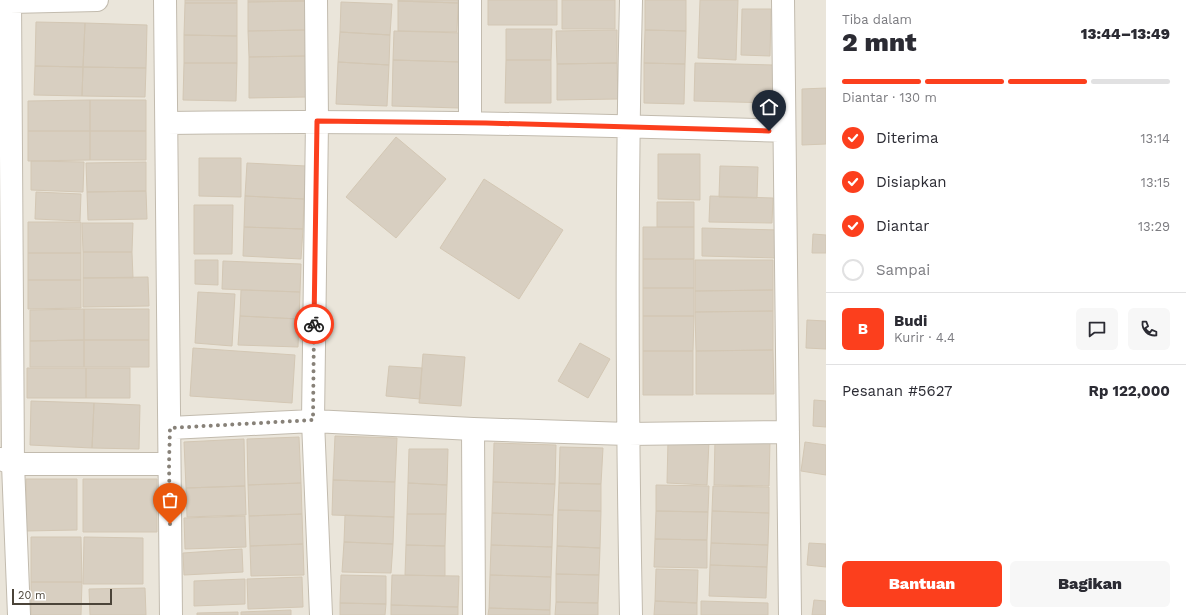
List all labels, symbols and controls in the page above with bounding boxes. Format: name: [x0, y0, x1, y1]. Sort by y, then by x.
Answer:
text: Tiba dalam: [842, 12, 912, 27]
text: 13:44–13:49: [1081, 25, 1170, 43]
text: 2 mnt: [842, 27, 917, 57]
pin: [752, 90, 786, 131]
text: Diantar · 130 m: [842, 90, 937, 105]
icon: home: [758, 96, 780, 118]
icon: check: [842, 127, 864, 149]
text: Diterima: [876, 129, 939, 147]
text: 13:14: [1140, 131, 1170, 146]
icon: check: [842, 171, 864, 193]
text: Disiapkan: [876, 173, 947, 191]
text: 13:15: [1141, 175, 1170, 190]
icon: check: [842, 215, 864, 237]
text: Diantar: [876, 217, 929, 235]
text: 13:29: [1138, 219, 1170, 234]
text: Sampai: [876, 261, 930, 279]
courier: [294, 304, 334, 344]
button: chat: [1076, 308, 1118, 350]
button: phone: [1128, 308, 1170, 350]
text: Budi: [894, 312, 927, 330]
icon: bike: [303, 313, 325, 335]
text: B: [858, 320, 868, 338]
text: Kurir · 4.4: [894, 330, 955, 345]
text: Pesanan #5627: [842, 382, 953, 400]
text: Rp 122,000: [1089, 382, 1170, 400]
pin: [153, 483, 187, 524]
icon: bag: [159, 489, 181, 511]
button: Bantuan: [842, 561, 1002, 607]
button: Bagikan: [1010, 561, 1170, 607]
scale bar: [12, 587, 112, 606]
text: 20 m: [18, 589, 46, 602]

